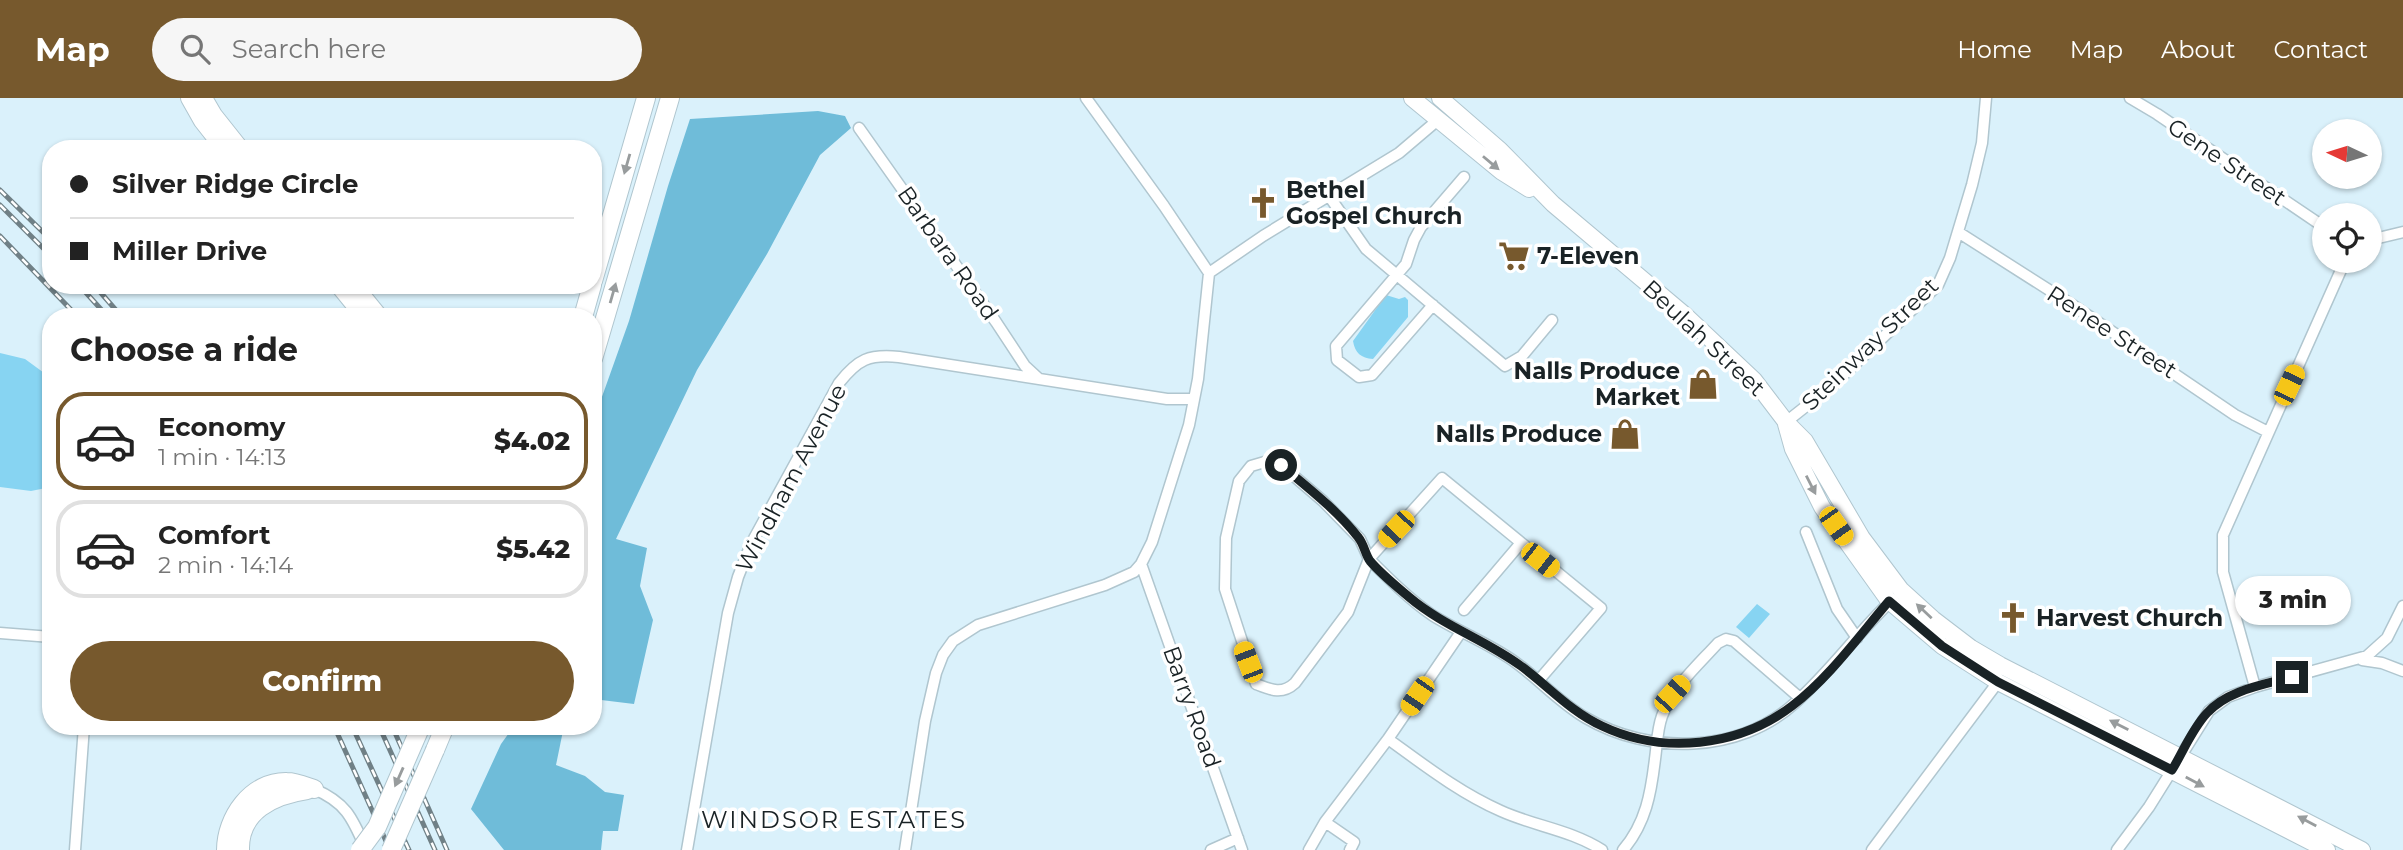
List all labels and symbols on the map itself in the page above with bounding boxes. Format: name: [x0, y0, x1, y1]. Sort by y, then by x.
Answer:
street label: Gene Street: [2163, 112, 2291, 212]
north arrow: [2312, 119, 2382, 189]
one-way arrow: [621, 153, 632, 175]
one-way arrow: [1483, 155, 1500, 170]
place label: Bethel Gospel Church: [1286, 176, 1462, 230]
street label: Barbara Road: [891, 181, 1005, 325]
church icon: Bethel Gospel Church: [1246, 186, 1280, 220]
supermarket icon: 7-Eleven: [1497, 239, 1531, 273]
place label: 7-Eleven: [1537, 242, 1639, 270]
street label: Steinway Street: [1796, 272, 1944, 416]
street label: Beulah Street: [1637, 274, 1771, 402]
street label: Renee Street: [2042, 280, 2182, 384]
one-way arrow: [608, 282, 618, 303]
place label: Nalls Produce Market: [1514, 357, 1680, 411]
car: [2271, 362, 2308, 408]
shop icon: Nalls Produce Market: [1686, 367, 1720, 401]
street label: Windham Avenue: [730, 379, 852, 577]
shop icon: Nalls Produce: [1608, 417, 1642, 451]
place label: Nalls Produce: [1436, 420, 1602, 448]
route start: [1265, 449, 1297, 481]
one-way arrow: [1805, 475, 1816, 495]
car: [1816, 503, 1857, 549]
car: [1374, 506, 1419, 552]
car: [1517, 539, 1564, 581]
callout: 3 min: [2234, 575, 2350, 624]
church icon: Harvest Church: [1996, 601, 2030, 635]
one-way arrow: [1915, 603, 1932, 619]
place label: Harvest Church: [2036, 604, 2223, 632]
car: [1231, 639, 1266, 685]
street label: Barry Road: [1157, 642, 1227, 772]
route end: [2276, 661, 2308, 693]
car: [1651, 671, 1694, 717]
car: [1397, 673, 1438, 719]
one-way arrow: [2109, 720, 2129, 731]
one-way arrow: [393, 766, 404, 787]
one-way arrow: [2185, 776, 2205, 788]
district label: WINDSOR ESTATES: [701, 805, 967, 834]
one-way arrow: [2297, 815, 2317, 827]

